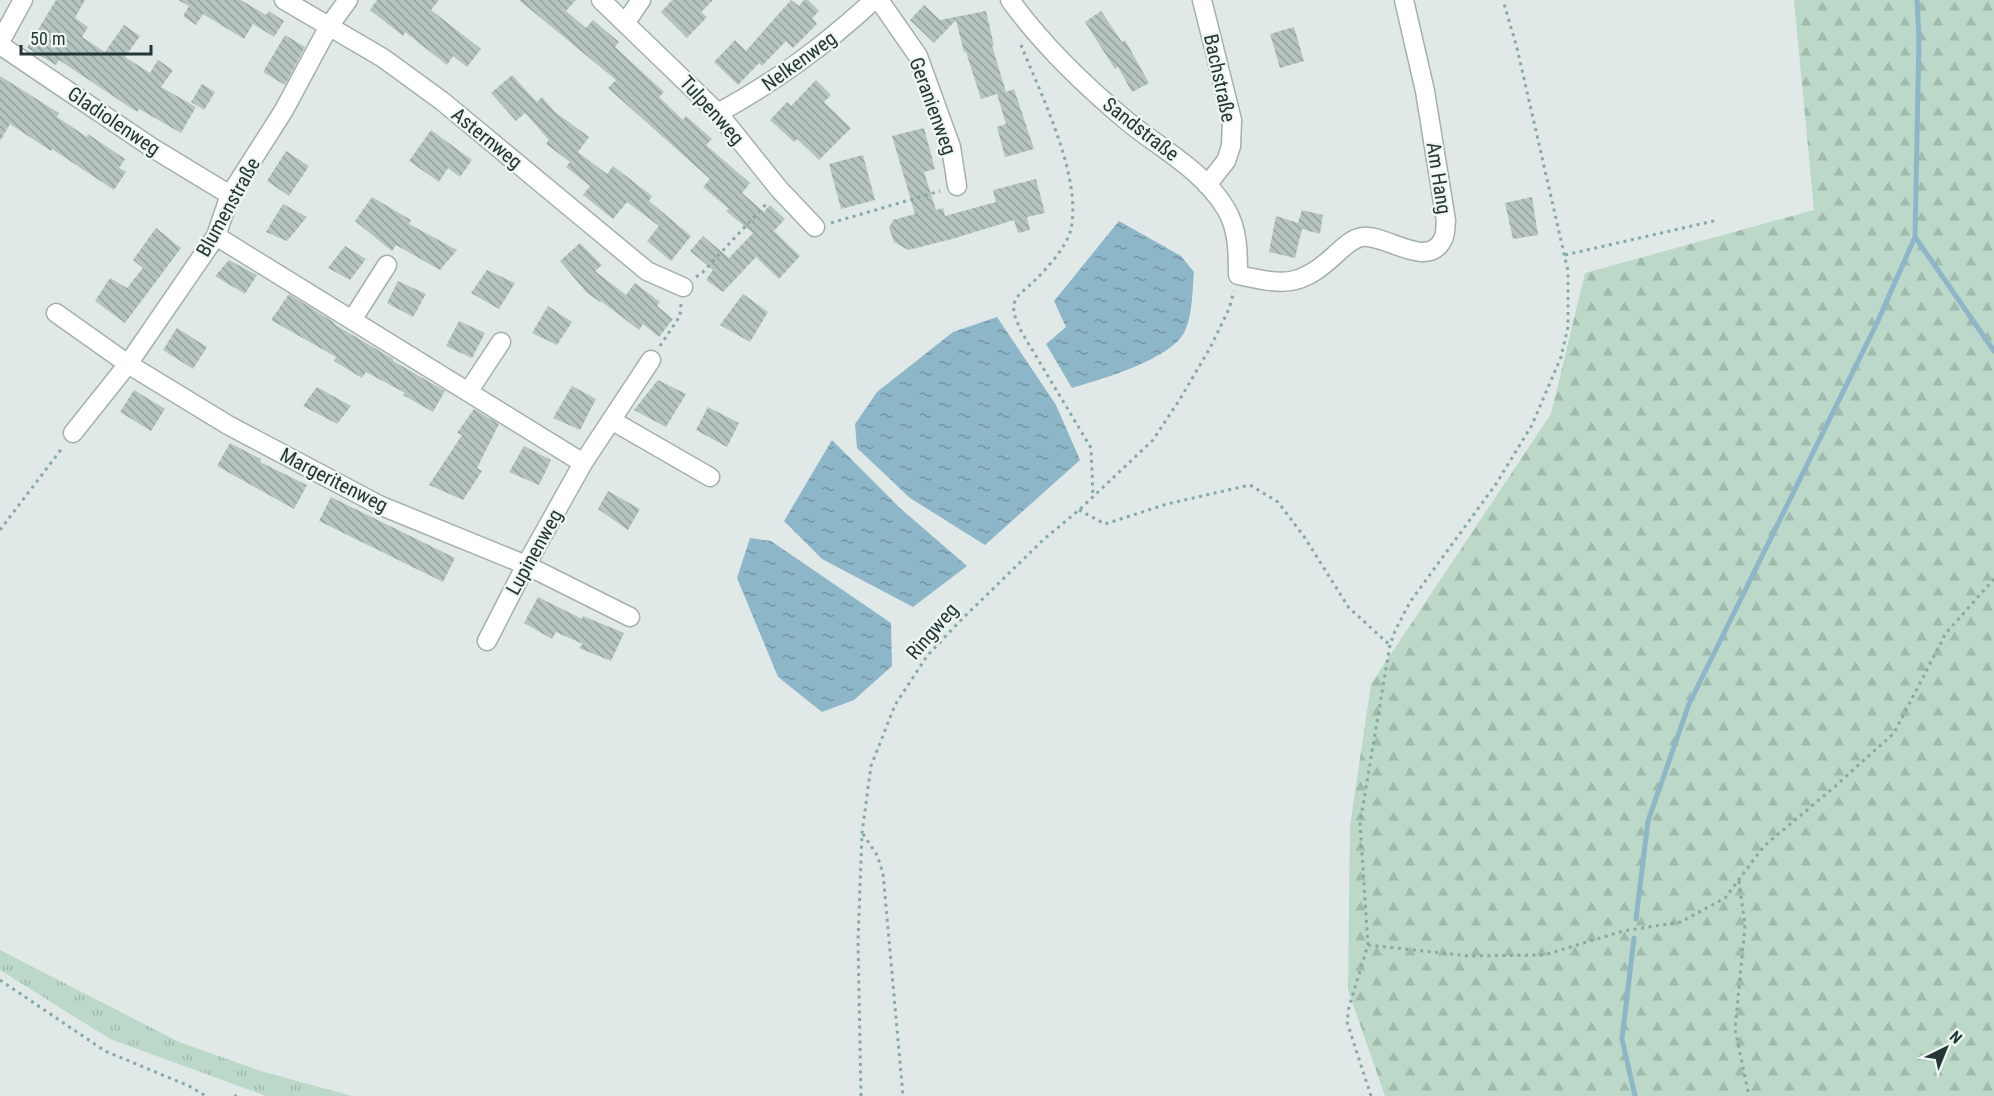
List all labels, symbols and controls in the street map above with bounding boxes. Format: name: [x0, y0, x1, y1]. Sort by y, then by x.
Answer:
scale bar: [21, 18, 152, 56]
street label: Nelkenweg: [757, 26, 841, 96]
text: 50 m: [30, 28, 65, 49]
street label: Bachstraße: [1199, 32, 1241, 124]
street label: Geranienweg: [904, 54, 962, 158]
street label: Tulpenweg: [675, 70, 749, 150]
street label: Gladiolenweg: [63, 81, 165, 161]
street label: Sandstraße: [1098, 92, 1184, 166]
street label: Asternweg: [447, 102, 527, 174]
street label: Am Hang: [1421, 140, 1457, 216]
street label: Blumenstraße: [191, 153, 265, 261]
street label: Margeritenweg: [276, 443, 392, 517]
street label: Lupinenweg: [501, 505, 567, 599]
street label: Ringweg: [901, 598, 963, 664]
north arrow: [1916, 1018, 1976, 1078]
text: N: [1946, 1027, 1966, 1048]

